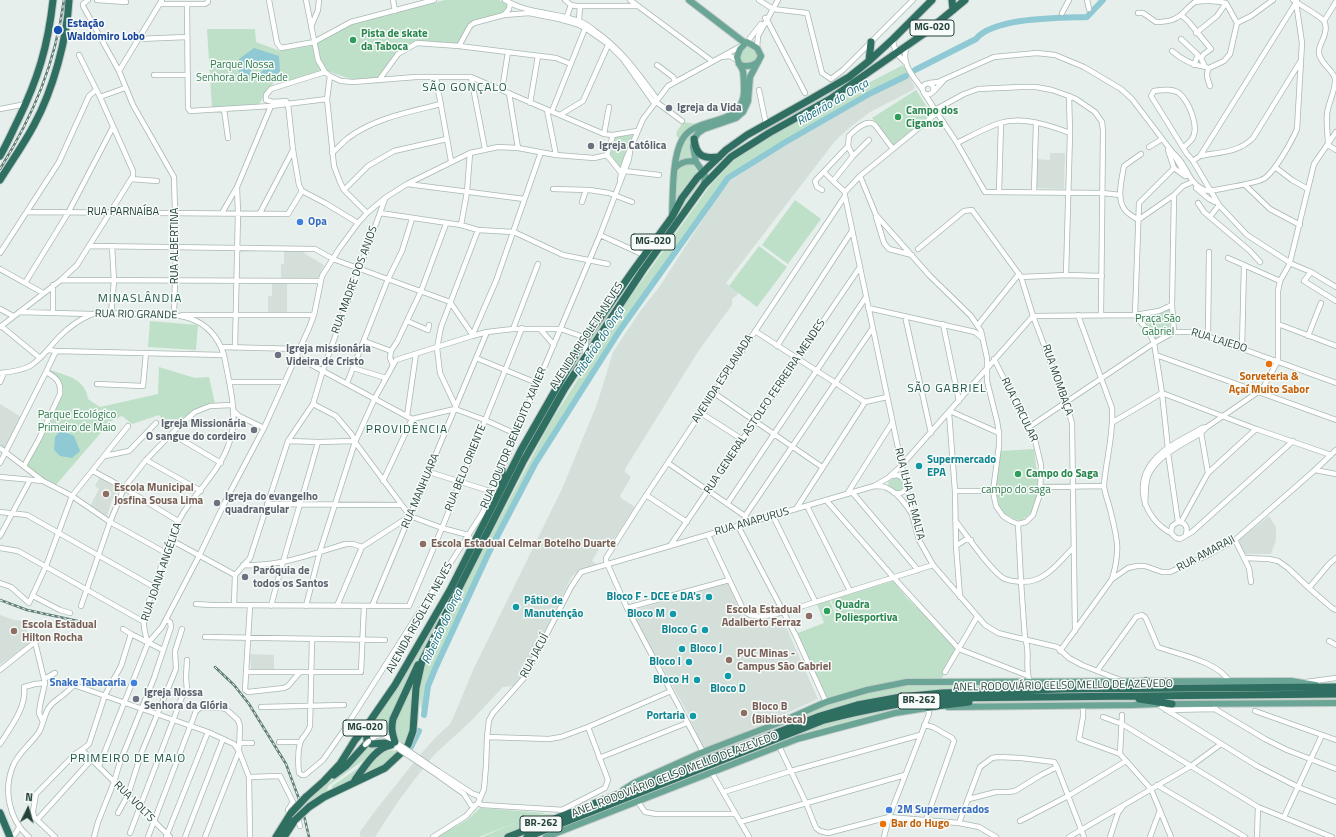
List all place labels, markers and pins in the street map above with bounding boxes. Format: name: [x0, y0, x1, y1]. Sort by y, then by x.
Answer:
place label: Estação Waldomiro Lobo: [67, 17, 145, 43]
marker: Estação Waldomiro Lobo: [52, 24, 64, 36]
place label: Pista de skate da Taboca: [361, 27, 428, 53]
marker: Pista de skate da Taboca: [348, 35, 358, 45]
place label: Igreja da Vida: [677, 101, 742, 115]
marker: Igreja da Vida: [664, 103, 674, 113]
place label: Campo dos Ciganos: [906, 104, 958, 130]
marker: Campo dos Ciganos: [893, 112, 903, 122]
place label: Igreja Católica: [599, 139, 666, 153]
marker: Igreja Católica: [586, 141, 596, 151]
place label: Opa: [308, 215, 327, 229]
marker: Opa: [295, 217, 305, 227]
place label: Igreja missionária Videira de Cristo: [286, 342, 371, 368]
marker: Igreja missionária Videira de Cristo: [273, 350, 283, 360]
marker: Sorveteria & Açaí Muito Sabor: [1264, 359, 1274, 369]
place label: Sorveteria & Açaí Muito Sabor: [1229, 370, 1309, 396]
place label: Igreja Missionária O sangue do cordeiro: [146, 417, 246, 443]
marker: Igreja Missionária O sangue do cordeiro: [249, 425, 259, 435]
place label: Supermercado EPA: [927, 453, 996, 479]
marker: Supermercado EPA: [914, 461, 924, 471]
place label: Campo do Saga: [1026, 467, 1098, 481]
marker: Campo do Saga: [1013, 469, 1023, 479]
place label: Escola Municipal Josfina Sousa Lima: [114, 481, 203, 507]
marker: Escola Municipal Josfina Sousa Lima: [101, 489, 111, 499]
place label: Igreja do evangelho quadrangular: [225, 490, 318, 516]
marker: Igreja do evangelho quadrangular: [212, 498, 222, 508]
place label: Escola Estadual Celmar Botelho Duarte: [431, 537, 616, 551]
marker: Escola Estadual Celmar Botelho Duarte: [418, 539, 428, 549]
place label: Paróquia de todos os Santos: [253, 564, 329, 590]
marker: Paróquia de todos os Santos: [240, 572, 250, 582]
place label: Bloco F - DCE e DA's: [607, 590, 701, 604]
marker: Bloco F - DCE e DA's: [704, 592, 714, 602]
place label: Pátio de Manutenção: [524, 594, 583, 620]
place label: Quadra Poliesportiva: [835, 598, 898, 624]
marker: Pátio de Manutenção: [511, 602, 521, 612]
place label: Escola Estadual Adalberto Ferraz: [722, 603, 801, 629]
marker: Quadra Poliesportiva: [822, 606, 832, 616]
place label: Bloco M: [627, 607, 665, 621]
marker: Bloco M: [668, 609, 678, 619]
marker: Escola Estadual Adalberto Ferraz: [804, 611, 814, 621]
place label: Escola Estadual Hilton Rocha: [22, 618, 97, 644]
place label: Bloco G: [662, 623, 697, 637]
marker: Bloco G: [700, 625, 710, 635]
marker: Escola Estadual Hilton Rocha: [9, 626, 19, 636]
place label: Bloco J: [690, 642, 722, 656]
marker: Bloco J: [677, 644, 687, 654]
place label: PUC Minas - Campus São Gabriel: [737, 647, 831, 673]
place label: Bloco I: [649, 655, 681, 669]
marker: PUC Minas - Campus São Gabriel: [724, 655, 734, 665]
marker: Bloco I: [684, 657, 694, 667]
marker: Bloco D: [723, 671, 733, 681]
place label: Bloco H: [653, 673, 689, 687]
marker: Bloco H: [692, 675, 702, 685]
place label: Snake Tabacaria: [49, 676, 126, 690]
marker: Snake Tabacaria: [129, 678, 139, 688]
place label: Bloco D: [710, 682, 746, 696]
place label: Igreja Nossa Senhora da Glória: [144, 686, 228, 712]
marker: Igreja Nossa Senhora da Glória: [131, 694, 141, 704]
place label: Bloco B (Biblioteca): [752, 700, 806, 726]
marker: Bloco B (Biblioteca): [739, 708, 749, 718]
place label: Portaria: [646, 709, 685, 723]
marker: Portaria: [688, 711, 698, 721]
place label: 2M Supermercados: [897, 803, 989, 817]
marker: 2M Supermercados: [884, 805, 894, 815]
place label: Bar do Hugo: [891, 817, 949, 831]
marker: Bar do Hugo: [878, 819, 888, 829]

